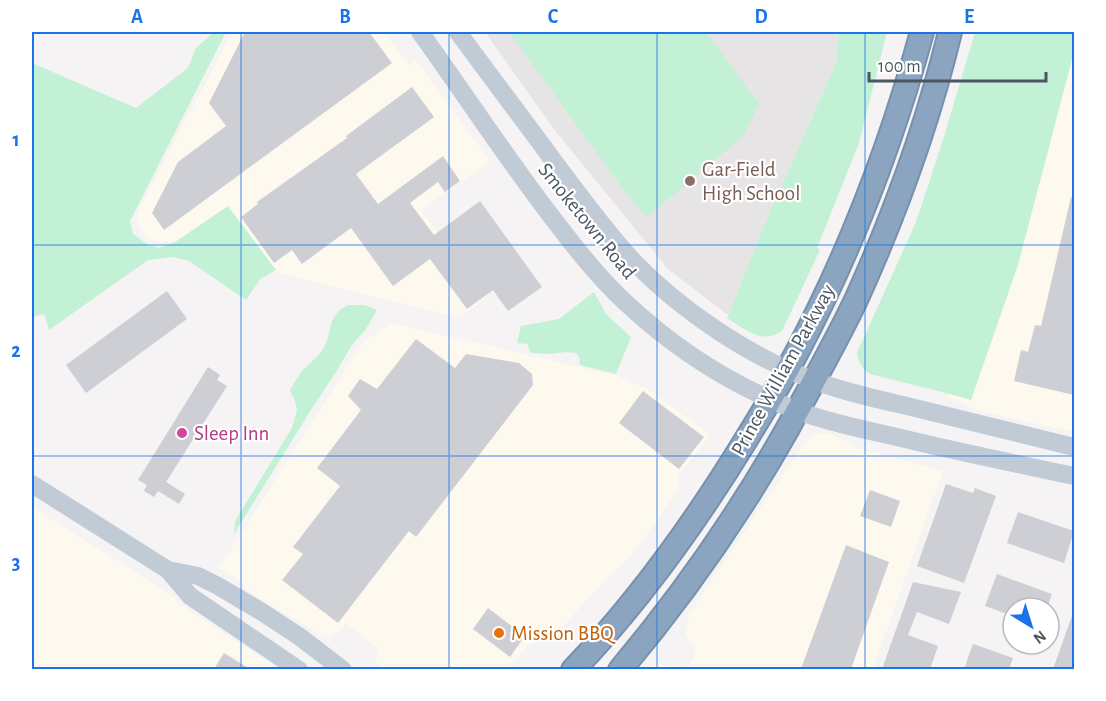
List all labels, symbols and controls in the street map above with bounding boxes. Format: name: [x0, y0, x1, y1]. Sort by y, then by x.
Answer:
text: A: [131, 7, 143, 27]
text: B: [339, 7, 351, 27]
text: C: [548, 7, 559, 27]
text: D: [754, 7, 768, 27]
text: E: [964, 7, 974, 27]
scale bar: [869, 45, 1046, 83]
text: 100 m: [878, 58, 921, 76]
text: 1: [12, 130, 20, 150]
street label: Smoketown Road: [534, 159, 640, 283]
place label: Gar-Field High School: [702, 159, 800, 204]
marker: Gar-Field High School: [683, 174, 697, 188]
street label: Prince William Parkway: [727, 281, 839, 459]
text: 2: [11, 341, 21, 361]
place label: Sleep Inn: [194, 423, 269, 444]
marker: Sleep Inn: [175, 426, 189, 440]
text: 3: [12, 553, 20, 573]
north arrow: [1001, 596, 1061, 656]
place label: Mission BBQ: [511, 623, 616, 644]
marker: Mission BBQ: [492, 626, 506, 640]
text: N: [1030, 627, 1049, 647]

